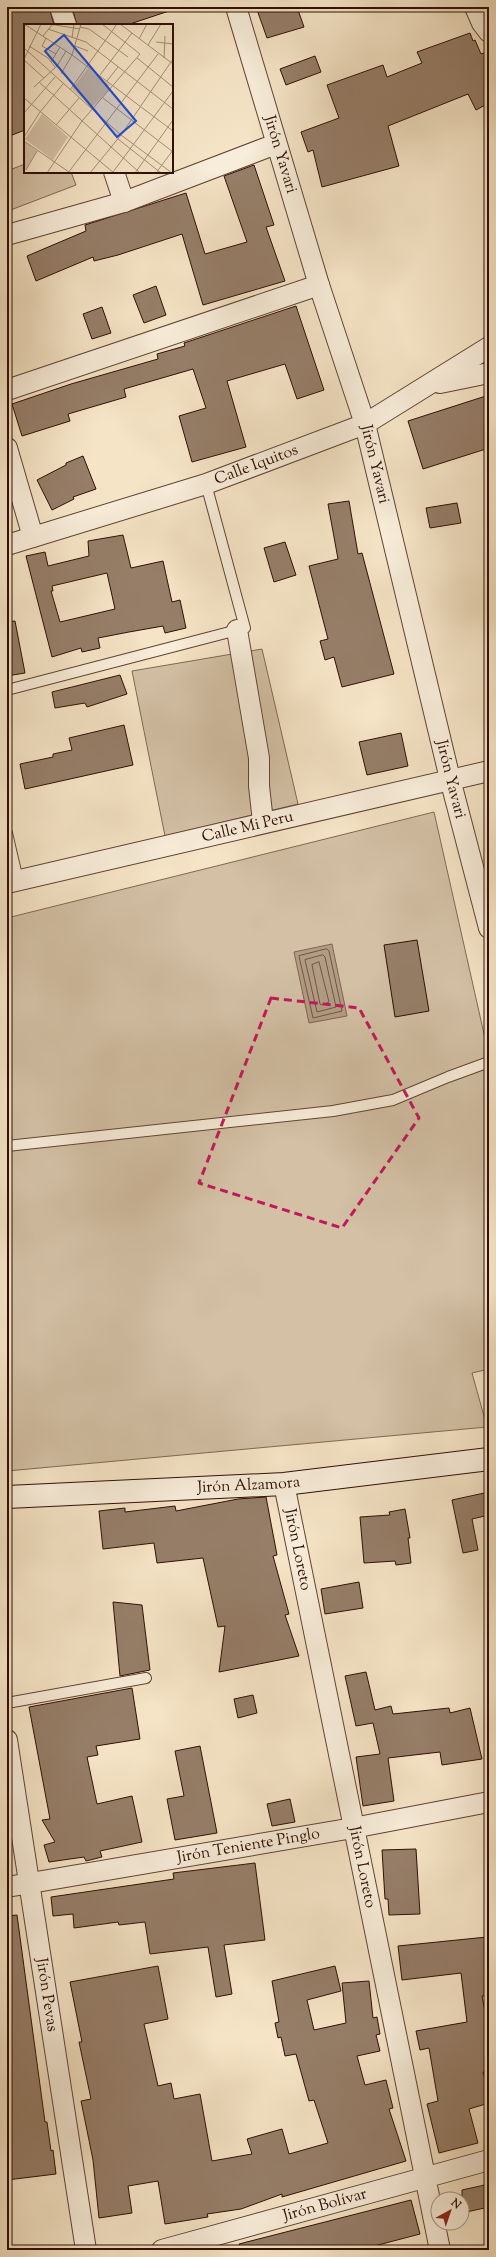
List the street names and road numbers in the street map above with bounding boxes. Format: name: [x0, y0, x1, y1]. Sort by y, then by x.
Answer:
street label: Jirón Yavari: [257, 112, 303, 197]
street label: Jirón Yavari: [354, 422, 395, 507]
street label: Calle Iquitos: [211, 439, 302, 491]
street label: Jirón Yavari: [429, 737, 472, 822]
street label: Calle Mi Peru: [199, 805, 296, 849]
street label: Jirón Alzamora: [196, 1471, 302, 1500]
street label: Jirón Loreto: [278, 1506, 317, 1593]
street label: Jirón Teniente Pinglo: [174, 1822, 322, 1869]
street label: Jirón Loreto: [342, 1823, 382, 1910]
street label: Jirón Pevas: [29, 1955, 64, 2033]
street label: Jirón Bolívar: [279, 2183, 369, 2228]

